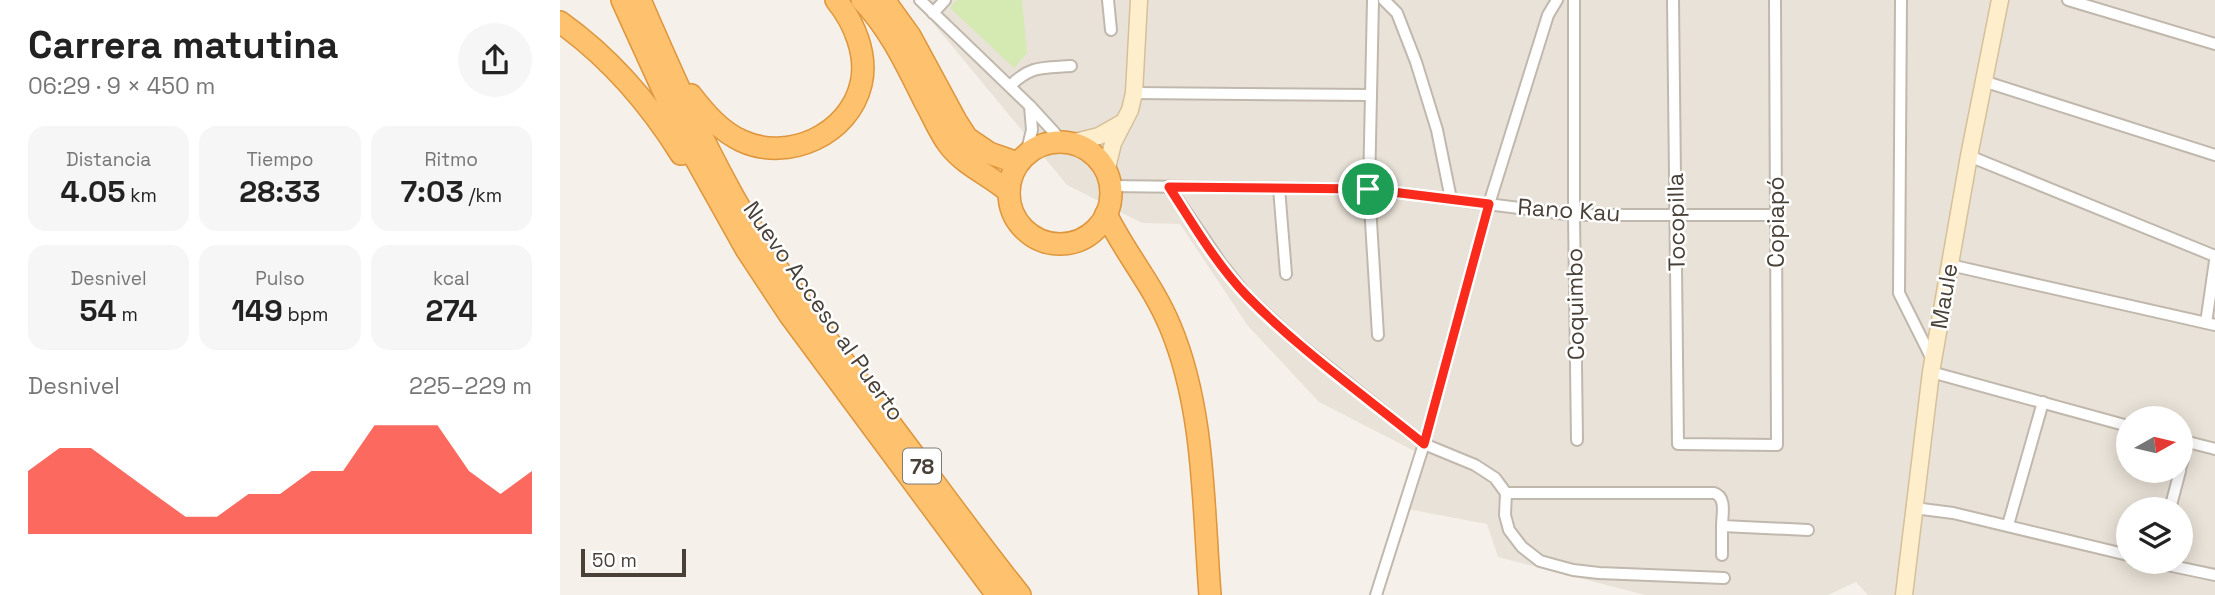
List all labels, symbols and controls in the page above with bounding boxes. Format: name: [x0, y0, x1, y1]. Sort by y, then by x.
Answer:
text: Carrera matutina: [28, 21, 339, 69]
button: share: [458, 23, 532, 97]
text: 06:29 · 9 × 450 m: [28, 71, 215, 101]
text: Distancia: [66, 147, 151, 172]
text: Tiempo: [246, 147, 314, 172]
text: Ritmo: [425, 147, 478, 172]
pin: [1338, 159, 1398, 219]
icon: arrive: [1349, 170, 1387, 208]
text: 4.05: [60, 172, 125, 211]
text: 28:33: [239, 172, 321, 211]
text: 7:03: [400, 172, 464, 211]
street label: Tocopilla: [1660, 173, 1692, 271]
street label: Copiapó: [1761, 176, 1791, 268]
text: km: [125, 183, 157, 208]
text: /km: [464, 183, 502, 208]
street label: Rano Kau: [1517, 191, 1621, 229]
street label: Nuevo Acceso al Puerto: [737, 195, 911, 427]
street label: Coquimbo: [1559, 248, 1591, 360]
street label: Maule: [1923, 261, 1965, 331]
text: Desnivel: [71, 266, 147, 291]
text: Pulso: [255, 266, 305, 291]
text: kcal: [433, 266, 470, 291]
text: 54: [80, 291, 117, 330]
text: 149: [232, 291, 283, 330]
text: 274: [425, 291, 477, 330]
text: m: [117, 302, 138, 327]
text: bpm: [283, 302, 328, 327]
text: Desnivel: [28, 371, 120, 401]
text: 225–229 m: [409, 371, 532, 401]
north arrow: [2116, 406, 2193, 483]
map controls: [2116, 406, 2193, 574]
road number: 78: [903, 448, 941, 484]
button: layers: [2116, 497, 2193, 574]
scale bar: [581, 546, 686, 578]
text: 50 m: [592, 548, 637, 573]

